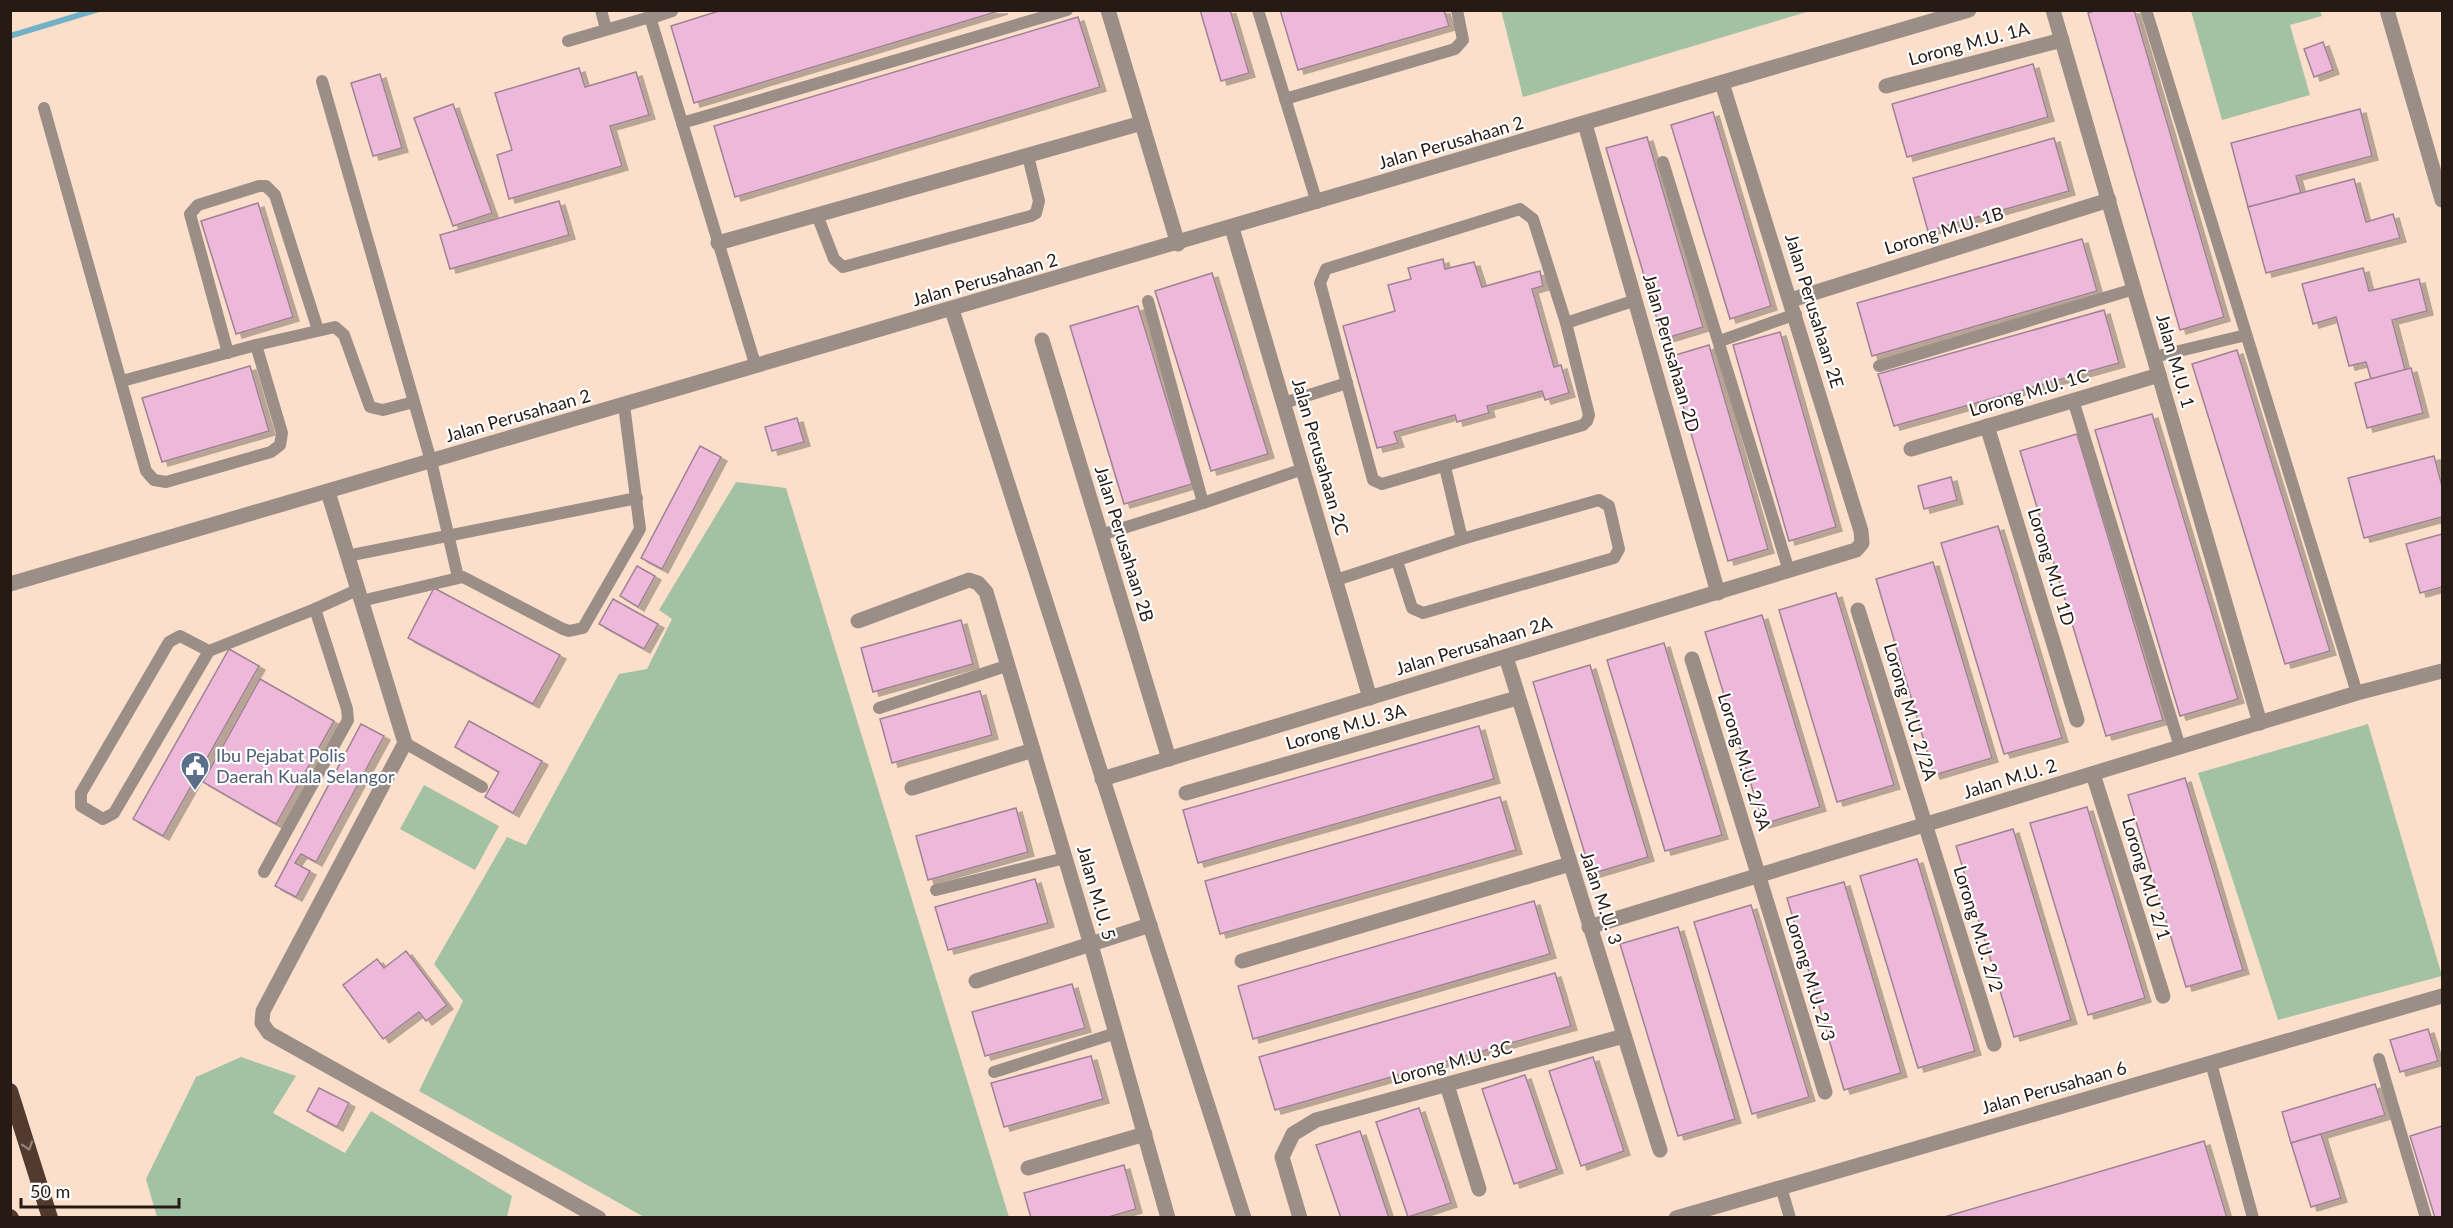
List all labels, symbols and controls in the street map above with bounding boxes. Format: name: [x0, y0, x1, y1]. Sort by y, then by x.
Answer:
street label: Lorong M.U. 1A: [1906, 16, 2032, 70]
street label: Jalan Perusahaan 2: [1375, 111, 1526, 173]
street label: Lorong M.U. 1B: [1881, 201, 2006, 259]
street label: Jalan Perusahaan 2E: [1781, 231, 1849, 391]
street label: Jalan Perusahaan 2: [909, 248, 1060, 310]
street label: Jalan Perusahaan 2D: [1639, 271, 1705, 435]
street label: Jalan M.U. 1: [2152, 311, 2200, 410]
street label: Lorong M.U. 1C: [1966, 363, 2091, 421]
street label: Jalan Perusahaan 2C: [1288, 376, 1354, 538]
street label: Jalan Perusahaan 2: [442, 384, 593, 446]
street label: Jalan Perusahaan 2B: [1091, 463, 1159, 624]
street label: Lorong M.U 1D: [2024, 505, 2080, 628]
street label: Jalan Perusahaan 2A: [1393, 611, 1555, 679]
street label: Lorong M.U. 2/2A: [1880, 640, 1943, 784]
street label: Lorong M.U. 2/3A: [1714, 690, 1777, 834]
street label: Lorong M.U. 3A: [1283, 698, 1409, 754]
place label: Ibu Pejabat Polis Daerah Kuala Selangor: [216, 744, 395, 787]
public building icon: Ibu Pejabat Polis Daerah Kuala Selangor: [179, 750, 211, 792]
street label: Jalan M.U. 2: [1960, 753, 2059, 803]
street label: Lorong M.U 2/1: [2118, 815, 2176, 942]
street label: Jalan M.U. 5: [1073, 843, 1121, 942]
street label: Jalan M.U. 3: [1577, 848, 1627, 947]
street label: Lorong M.U. 2/2: [1949, 863, 2009, 994]
street label: Lorong M.U. 2/3: [1781, 912, 1841, 1043]
street label: Lorong M.U. 3C: [1389, 1035, 1514, 1089]
street label: Jalan Perusahaan 6: [1978, 1056, 2129, 1118]
one-way arrow: [21, 1140, 33, 1151]
scale bar: [21, 1171, 178, 1209]
text: 50 m: [30, 1180, 70, 1202]

